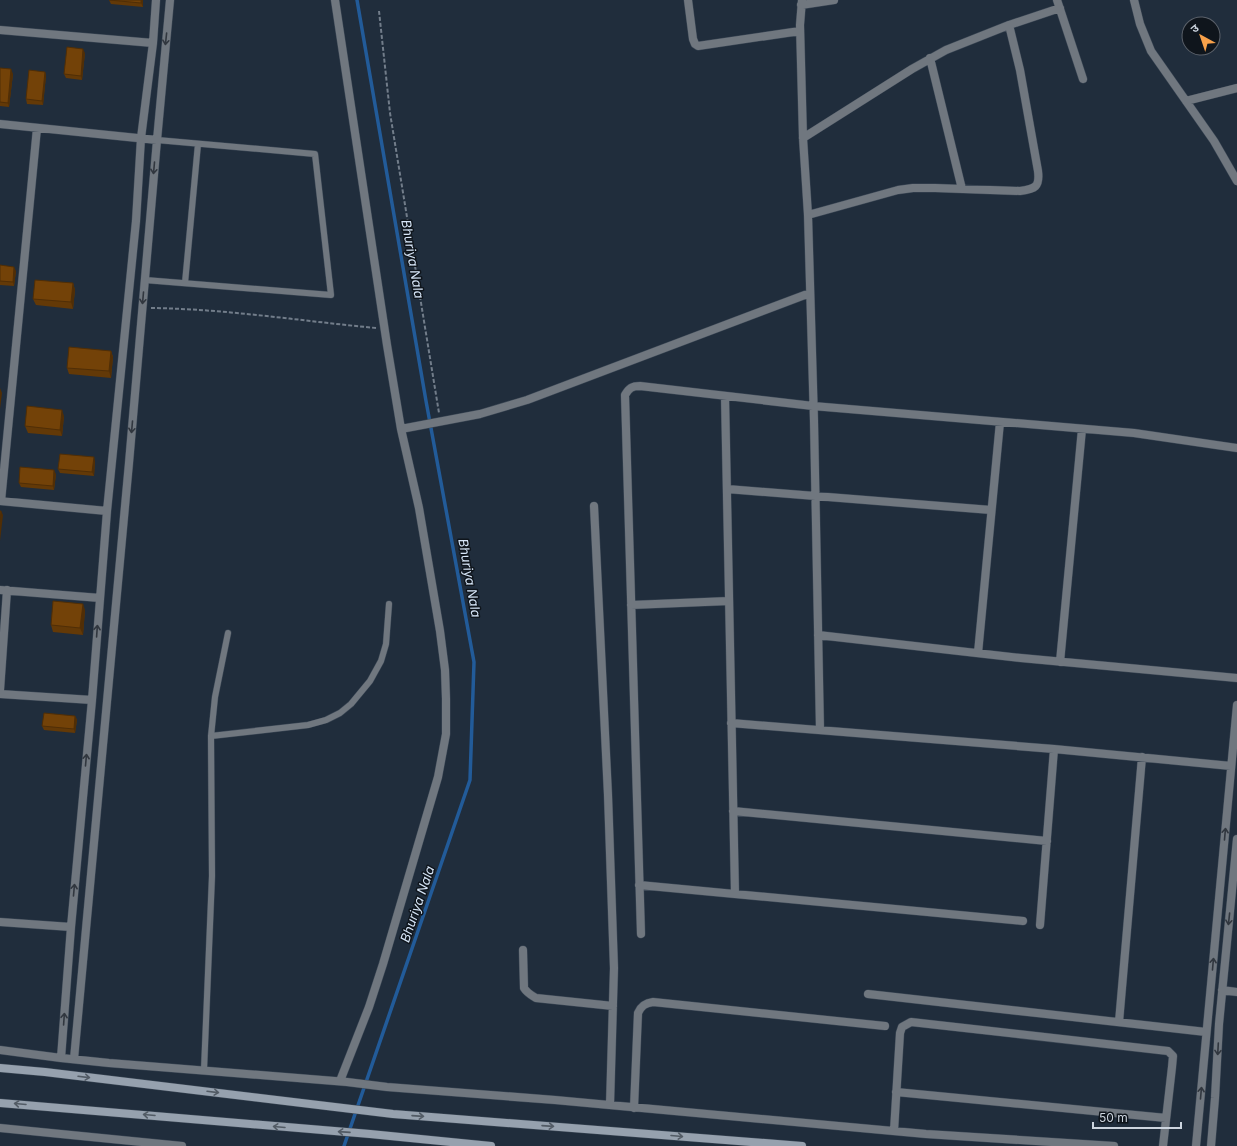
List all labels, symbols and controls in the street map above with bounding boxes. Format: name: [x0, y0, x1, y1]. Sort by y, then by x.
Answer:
north arrow: [1181, 16, 1221, 56]
text: उ: [1188, 21, 1202, 36]
one-way arrow: [163, 32, 170, 45]
one-way arrow: [150, 161, 158, 174]
water label: Bhuriya Nala: [398, 218, 428, 300]
one-way arrow: [139, 291, 147, 304]
one-way arrow: [128, 420, 135, 433]
water label: Bhuriya Nala: [455, 537, 485, 619]
one-way arrow: [94, 625, 101, 638]
one-way arrow: [83, 754, 90, 767]
one-way arrow: [1221, 828, 1228, 841]
water label: Bhuriya Nala: [396, 864, 438, 944]
one-way arrow: [70, 884, 78, 897]
one-way arrow: [1225, 912, 1233, 925]
one-way arrow: [1209, 958, 1216, 971]
one-way arrow: [60, 1013, 67, 1026]
one-way arrow: [1214, 1042, 1221, 1055]
one-way arrow: [77, 1073, 90, 1080]
one-way arrow: [1197, 1087, 1204, 1100]
one-way arrow: [206, 1088, 219, 1096]
one-way arrow: [14, 1101, 27, 1108]
scale bar: [1093, 1104, 1181, 1130]
text: 50 m: [1099, 1110, 1128, 1125]
one-way arrow: [143, 1112, 156, 1119]
one-way arrow: [411, 1112, 424, 1119]
one-way arrow: [541, 1122, 554, 1129]
one-way arrow: [273, 1123, 286, 1130]
one-way arrow: [338, 1128, 351, 1136]
one-way arrow: [670, 1132, 683, 1139]

